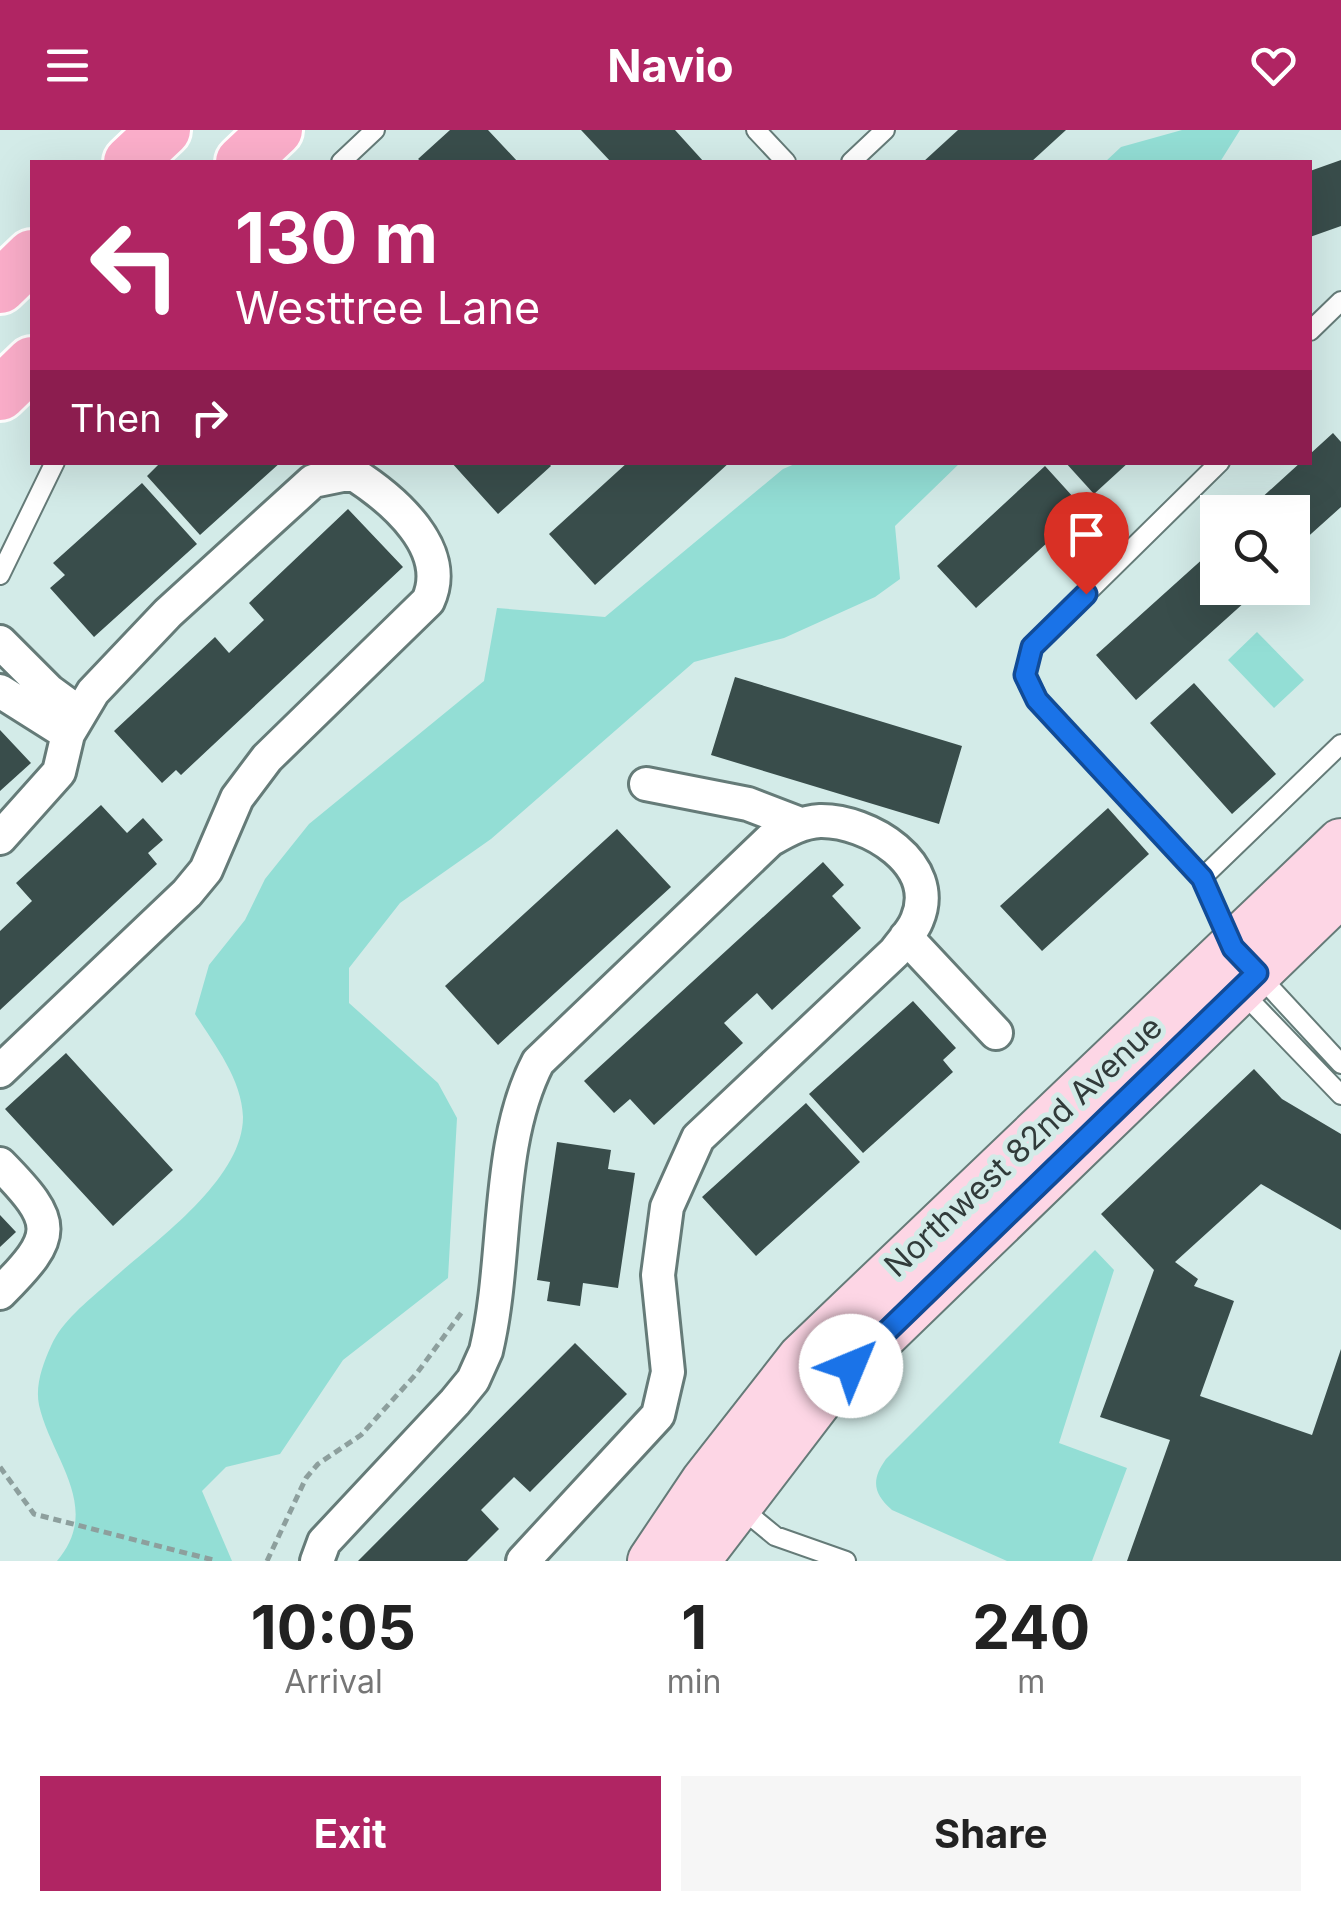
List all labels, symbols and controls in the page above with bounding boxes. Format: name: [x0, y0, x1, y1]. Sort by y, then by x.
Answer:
icon: menu: [40, 38, 95, 93]
text: Navio: [607, 38, 734, 93]
icon: heart: [1246, 38, 1301, 93]
text: 130 m: [235, 195, 438, 280]
icon: left: [70, 200, 200, 330]
text: Westtree Lane: [235, 280, 540, 335]
icon: right: [182, 390, 237, 445]
text: Then: [70, 395, 162, 441]
pin: [1044, 492, 1129, 595]
map controls: [1200, 495, 1310, 605]
button: search: [1200, 495, 1310, 605]
icon: arrive: [1059, 507, 1114, 562]
street label: Northwest 82nd Avenue: [876, 1007, 1170, 1285]
position arrow: [799, 1314, 903, 1418]
text: 10:05: [251, 1591, 416, 1663]
text: 1: [681, 1591, 707, 1663]
text: 240: [972, 1591, 1090, 1663]
text: Arrival: [284, 1662, 383, 1701]
text: min: [667, 1662, 721, 1701]
text: m: [1017, 1662, 1045, 1701]
button: Exit: [40, 1776, 661, 1891]
button: Share: [681, 1776, 1301, 1891]

